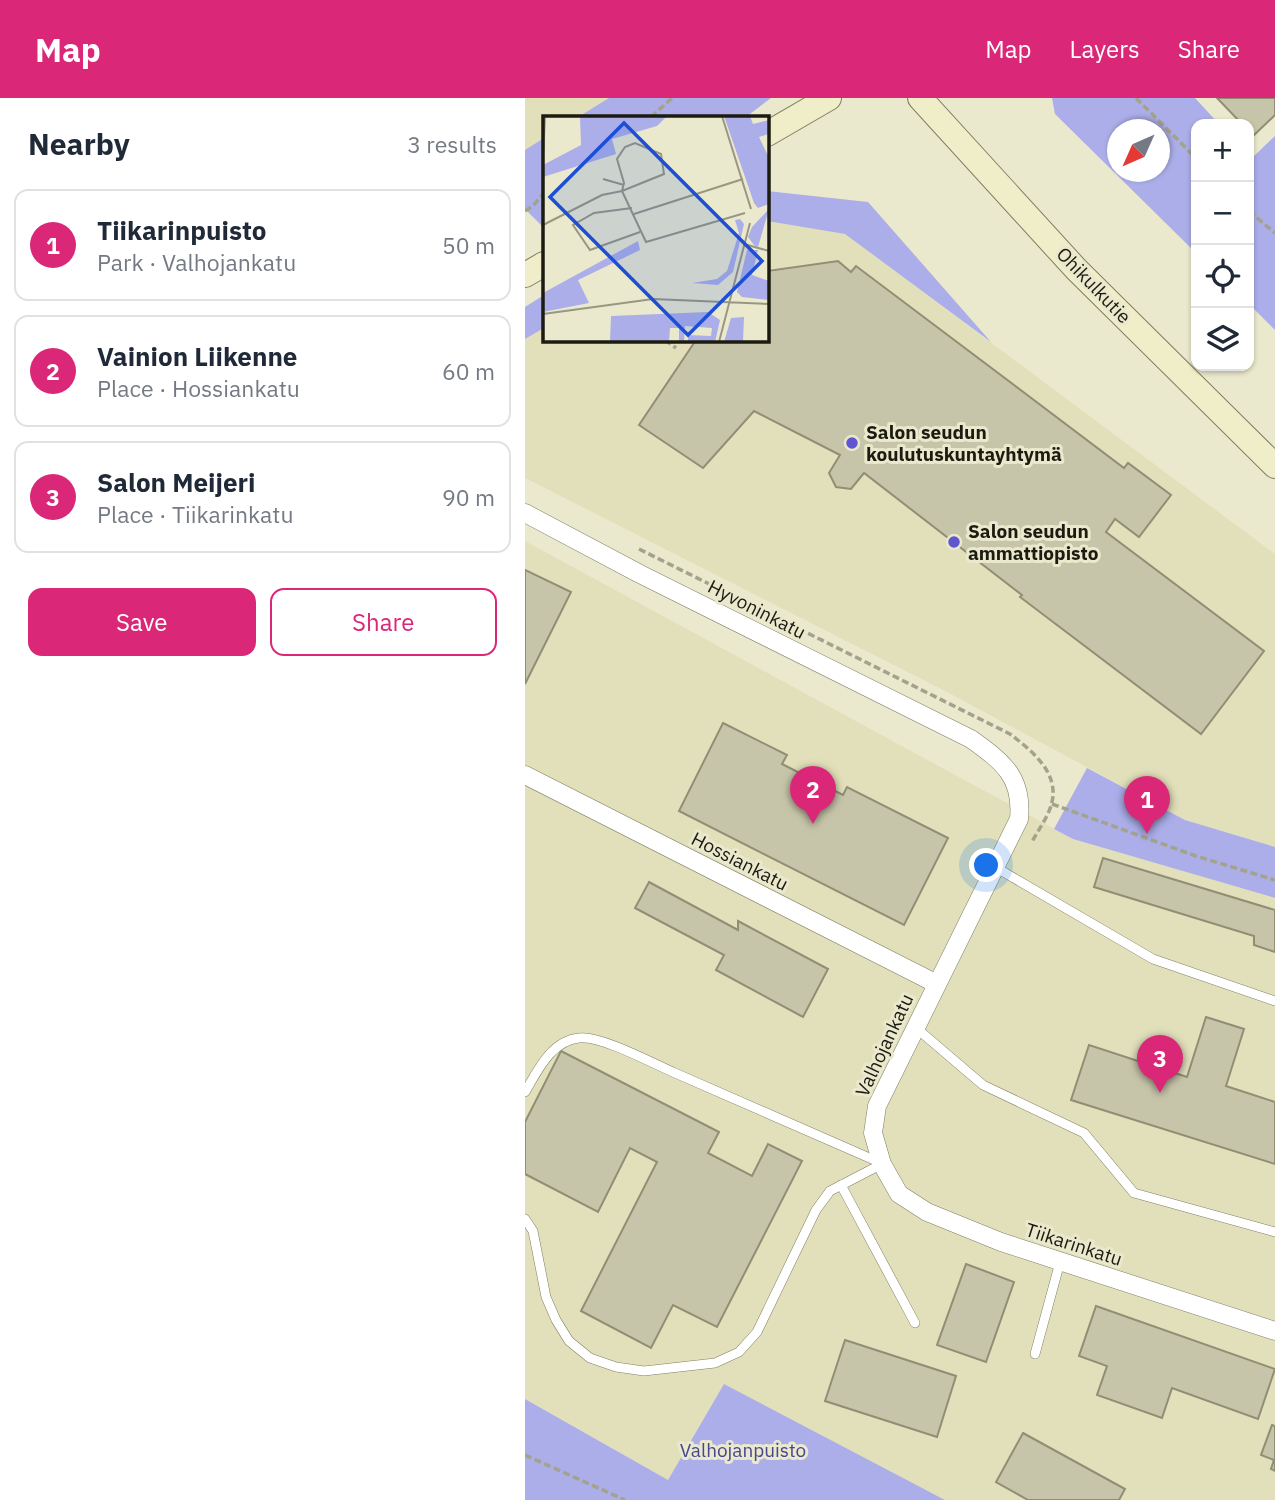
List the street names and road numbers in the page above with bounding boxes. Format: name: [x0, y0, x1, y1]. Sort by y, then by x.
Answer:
street label: Ohikulkutie: [1052, 242, 1136, 328]
street label: Hyvoninkatu: [704, 574, 810, 644]
street label: Hossiankatu: [687, 826, 793, 896]
street label: Valhojankatu: [850, 990, 918, 1100]
street label: Tiikarinkatu: [1023, 1217, 1125, 1271]

